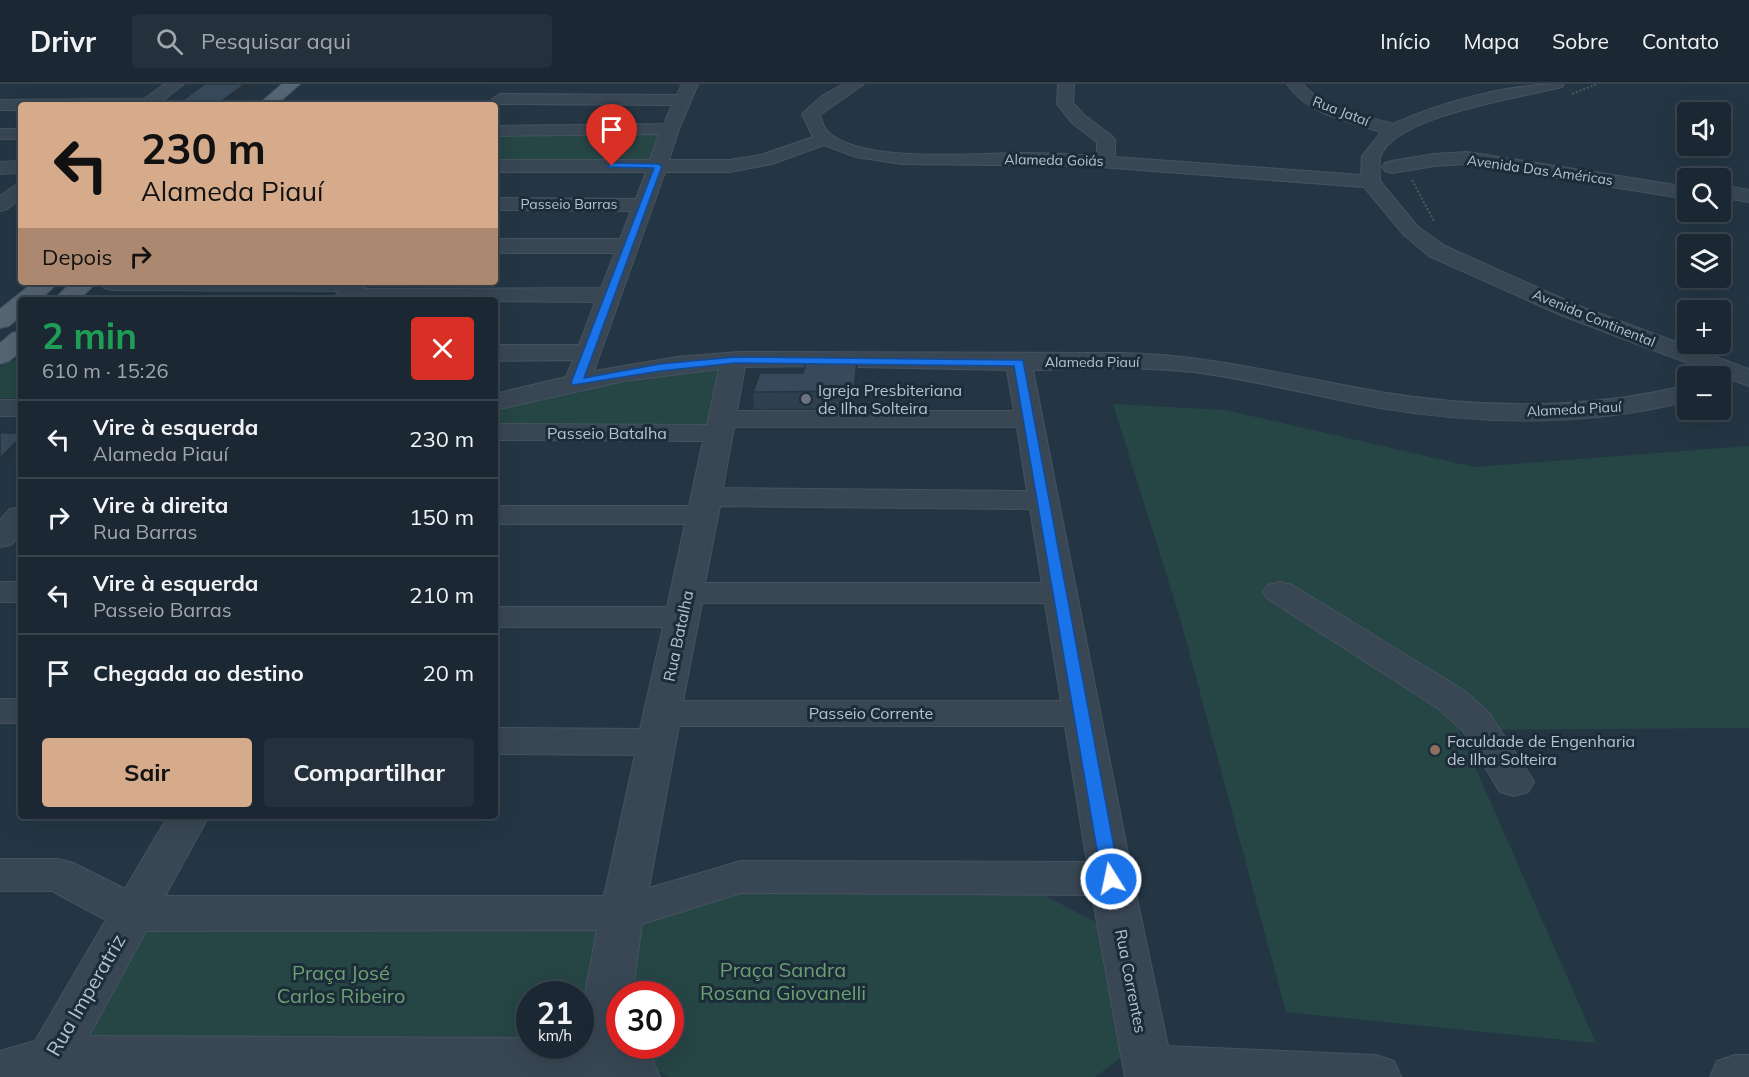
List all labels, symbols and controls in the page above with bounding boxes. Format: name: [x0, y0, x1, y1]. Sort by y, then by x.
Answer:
search box: [132, 14, 552, 68]
text: Drivr: [30, 24, 96, 59]
icon: search: [153, 25, 186, 58]
text: Pesquisar aqui: [201, 27, 351, 55]
text: Início: [1380, 28, 1430, 54]
text: Mapa: [1463, 28, 1519, 54]
text: Sobre: [1552, 28, 1609, 54]
text: Contato: [1642, 28, 1719, 54]
street label: Rua Jataí: [1310, 92, 1373, 130]
map controls: [1677, 102, 1731, 420]
button: sound: [1677, 102, 1731, 156]
pin: [586, 104, 637, 166]
icon: arrive: [595, 113, 628, 146]
text: 230 m: [141, 122, 266, 175]
icon: left: [42, 126, 120, 204]
street label: Alameda Goiás: [1004, 150, 1104, 170]
street label: Avenida Das Américas: [1466, 151, 1614, 189]
button: search: [1677, 168, 1731, 222]
text: Alameda Piauí: [141, 174, 324, 208]
street label: Passeio Barras: [520, 195, 618, 213]
button: layers: [1677, 234, 1731, 288]
icon: right: [124, 240, 157, 273]
text: Depois: [42, 243, 112, 271]
street label: Avenida Continental: [1530, 285, 1658, 351]
button: +: [1677, 300, 1731, 354]
text: 2 min: [42, 313, 137, 358]
button: close: [411, 317, 474, 380]
street label: Alameda Piauí: [1045, 353, 1140, 371]
text: 610 m · 15:26: [42, 358, 168, 383]
button: −: [1677, 366, 1731, 420]
place label: Igreja Presbiteriana de Ilha Solteira: [818, 380, 962, 418]
marker: Igreja Presbiteriana de Ilha Solteira: [799, 392, 813, 406]
street label: Alameda Piauí: [1526, 398, 1622, 420]
text: Vire à esquerda: [93, 413, 258, 441]
icon: left: [42, 423, 75, 456]
street label: Passeio Batalha: [547, 423, 667, 443]
text: 230 m: [409, 425, 474, 453]
text: Alameda Piauí: [93, 441, 228, 466]
text: Vire à direita: [93, 491, 228, 519]
icon: right: [42, 501, 75, 534]
text: 150 m: [409, 503, 474, 531]
text: Rua Barras: [93, 519, 198, 544]
text: Vire à esquerda: [93, 569, 258, 597]
icon: left: [42, 579, 75, 612]
text: 210 m: [409, 581, 474, 609]
street label: Rua Batalha: [659, 589, 697, 683]
text: Passeio Barras: [93, 597, 232, 622]
icon: arrive: [42, 657, 75, 690]
text: Chegada ao destino: [93, 659, 304, 687]
text: 20 m: [423, 659, 474, 687]
street label: Passeio Corrente: [809, 703, 933, 723]
place label: Faculdade de Engenharia de Ilha Solteira: [1447, 731, 1635, 769]
button: Sair: [42, 738, 252, 807]
button: Compartilhar: [264, 738, 474, 807]
marker: Faculdade de Engenharia de Ilha Solteira: [1428, 743, 1442, 757]
position arrow: [1079, 847, 1143, 911]
street label: Rua Correntes: [1111, 927, 1151, 1035]
street label: Rua Imperatriz: [41, 929, 131, 1060]
park label: Praça Sandra Rosana Giovanelli: [700, 957, 866, 1005]
park label: Praça José Carlos Ribeiro: [277, 960, 405, 1008]
speed limit sign: 30: [606, 981, 684, 1059]
text: 21: [537, 994, 573, 1032]
text: km/h: [538, 1026, 572, 1045]

